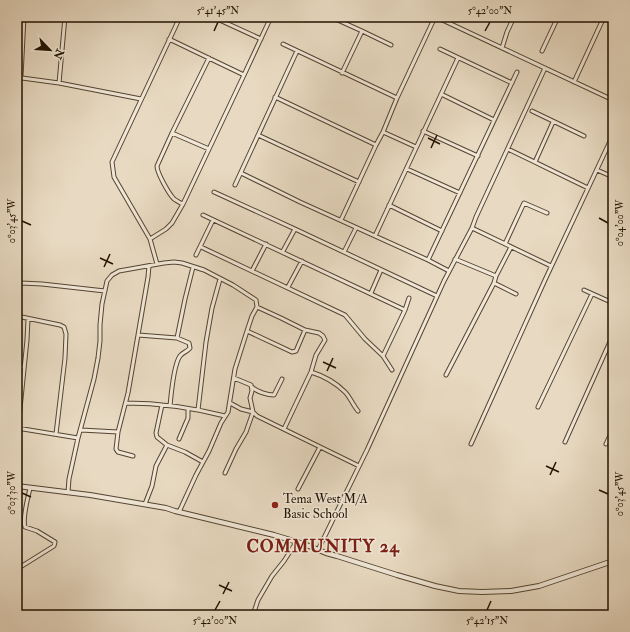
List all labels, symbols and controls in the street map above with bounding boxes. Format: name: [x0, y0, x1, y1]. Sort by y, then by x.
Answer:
text: 5°41'45"N: [197, 5, 239, 17]
text: 5°42'00"N: [468, 5, 512, 17]
north arrow: [30, 30, 70, 70]
text: N: [50, 46, 67, 62]
text: 0°03'45"W: [6, 198, 18, 243]
text: 0°04'00"W: [614, 199, 626, 246]
text: 0°03'30"W: [6, 470, 18, 515]
text: 0°03'45"W: [614, 471, 626, 516]
place label: Tema West M/A Basic School: [283, 491, 368, 522]
marker: Tema West M/A Basic School: [270, 500, 280, 510]
district label: COMMUNITY 24: [246, 536, 400, 557]
text: 5°42'00"N: [193, 615, 237, 627]
text: 5°42'15"N: [466, 615, 508, 627]

